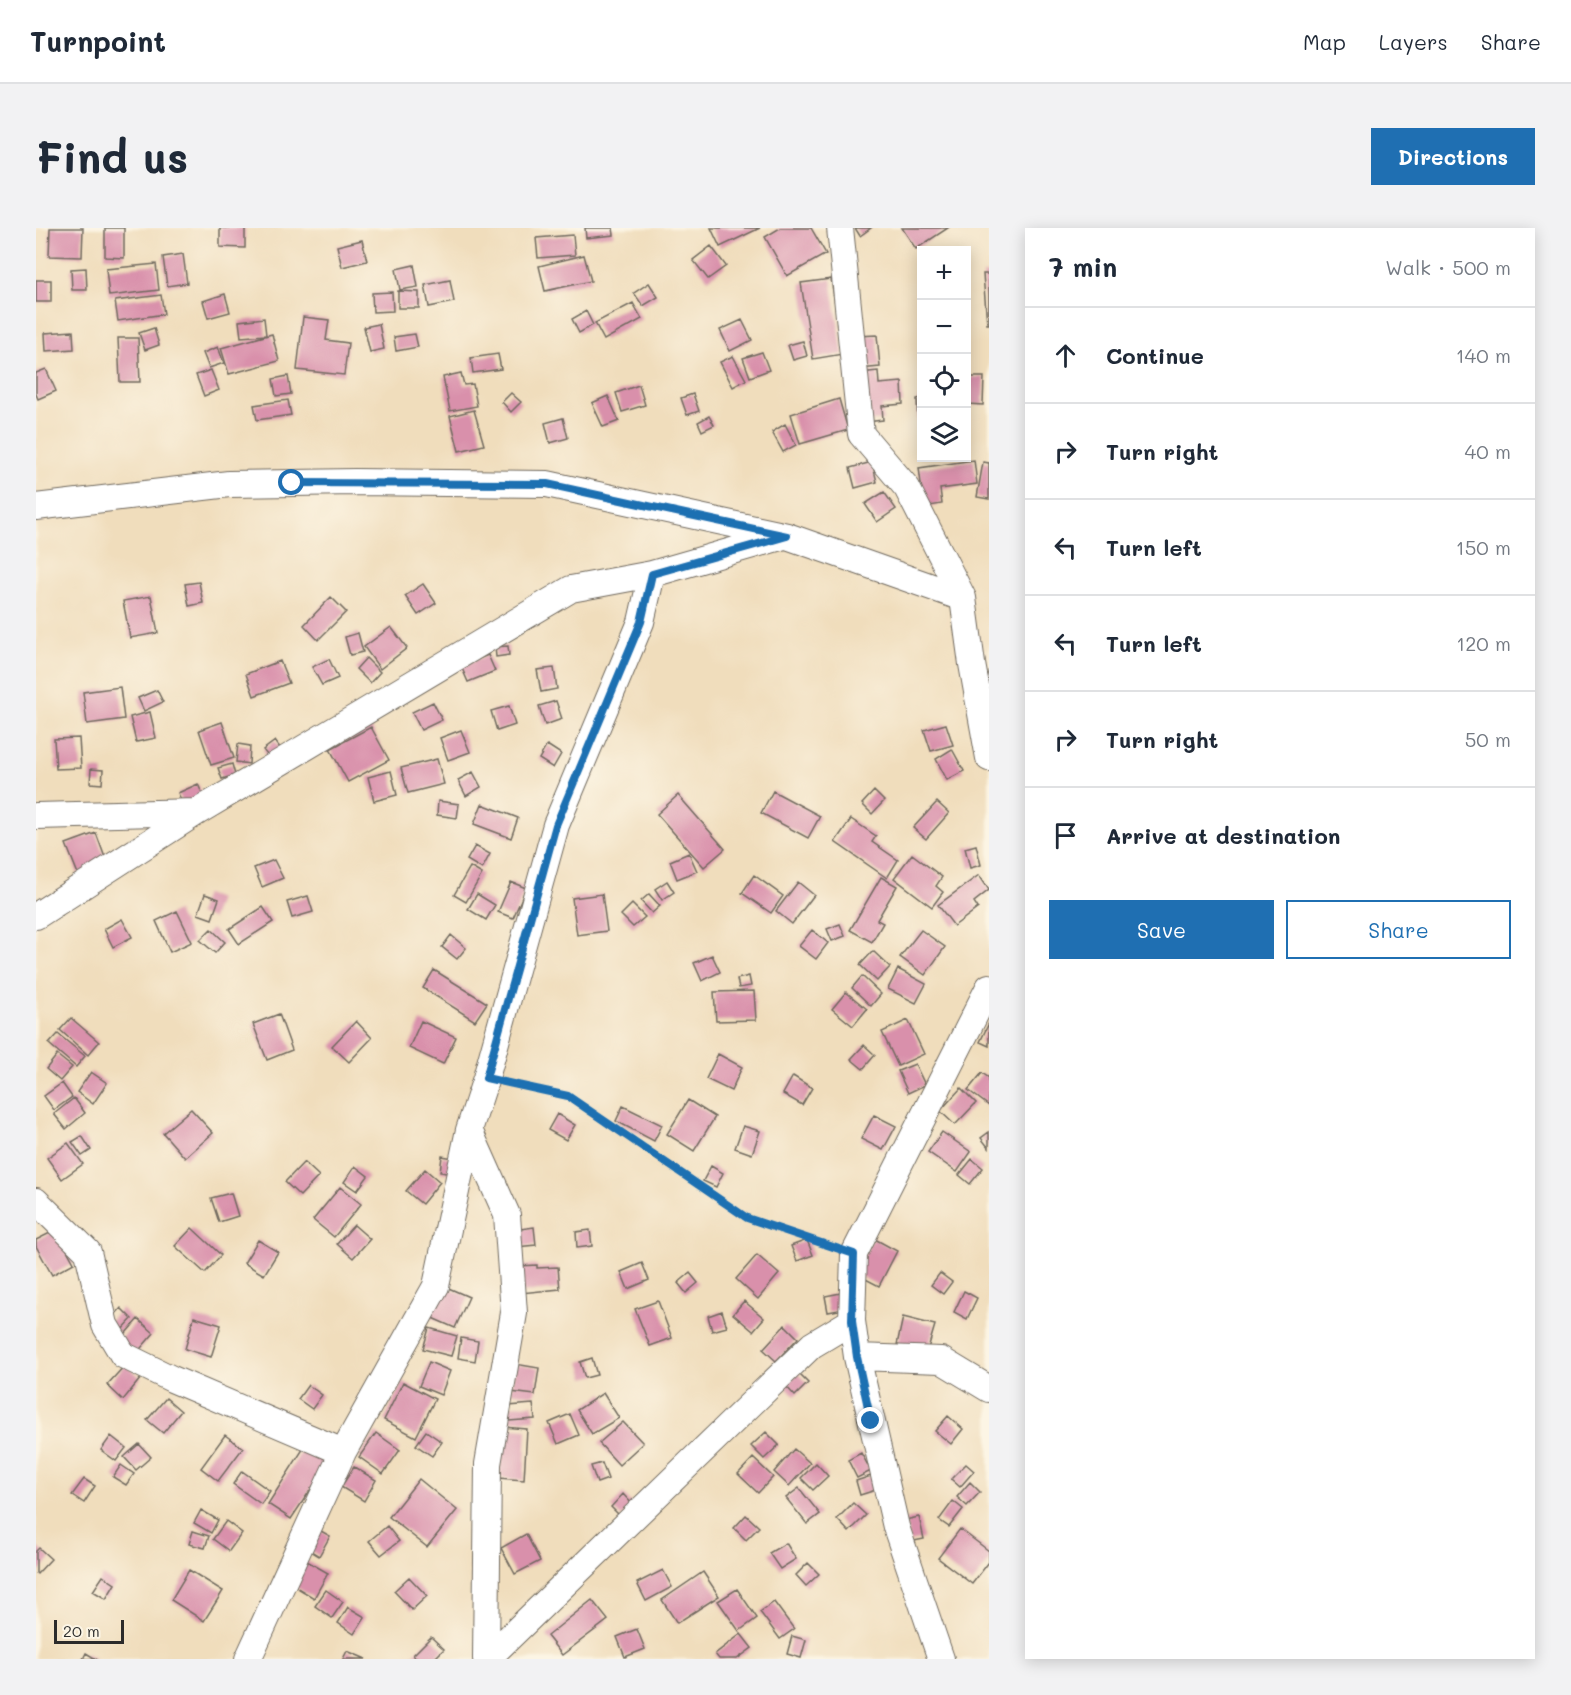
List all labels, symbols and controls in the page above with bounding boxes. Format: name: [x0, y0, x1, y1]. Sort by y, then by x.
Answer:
text: Turnpoint: [30, 23, 166, 59]
text: Map: [1303, 28, 1346, 55]
text: Layers: [1379, 28, 1448, 55]
text: Share: [1481, 28, 1541, 55]
button: Directions: [1371, 128, 1535, 185]
text: Find us: [36, 129, 188, 184]
map controls: [917, 246, 971, 462]
button: +: [917, 246, 971, 300]
text: 7 min: [1049, 250, 1117, 284]
text: Walk · 500 m: [1385, 254, 1511, 280]
button: −: [917, 300, 971, 354]
icon: ahead: [1049, 339, 1082, 372]
text: Continue: [1106, 341, 1204, 370]
text: 140 m: [1456, 342, 1511, 368]
button: locate: [917, 354, 971, 408]
button: layers: [917, 408, 971, 462]
icon: right: [1049, 435, 1082, 468]
text: Turn right: [1106, 437, 1218, 466]
text: 40 m: [1465, 438, 1511, 464]
route start: [278, 469, 304, 495]
icon: left: [1049, 531, 1082, 564]
text: Turn left: [1106, 533, 1202, 562]
text: 150 m: [1456, 534, 1511, 560]
icon: left: [1049, 627, 1082, 660]
text: Turn left: [1106, 629, 1202, 658]
text: 120 m: [1456, 630, 1511, 656]
icon: right: [1049, 723, 1082, 756]
text: Turn right: [1106, 725, 1218, 754]
text: 50 m: [1465, 726, 1511, 752]
icon: arrive: [1049, 819, 1082, 852]
text: Arrive at destination: [1106, 821, 1341, 850]
button: Save: [1049, 900, 1274, 959]
button: Share: [1286, 900, 1511, 959]
route end: [857, 1407, 883, 1433]
scale bar: [54, 1617, 124, 1644]
text: 20 m: [63, 1620, 100, 1641]

